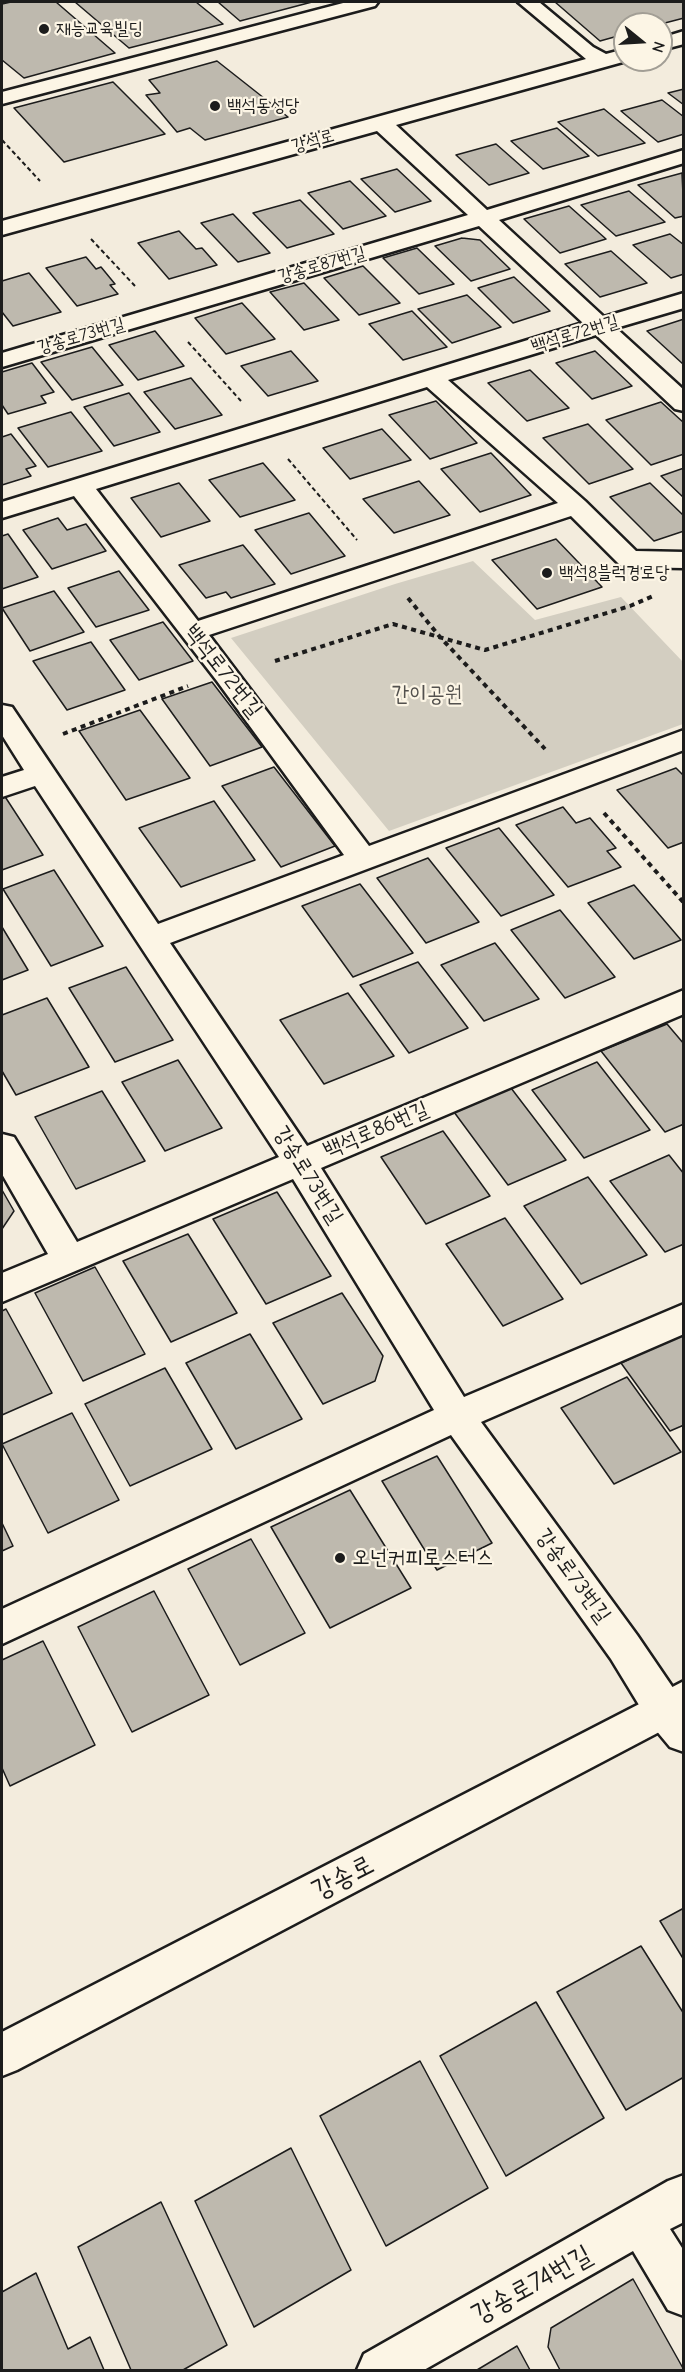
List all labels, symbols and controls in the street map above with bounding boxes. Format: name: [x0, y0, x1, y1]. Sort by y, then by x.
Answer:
north arrow: [613, 12, 673, 72]
place label: 재능교육빌딩: [56, 18, 143, 40]
marker: 재능교육빌딩: [37, 22, 51, 36]
text: N: [648, 39, 668, 55]
place label: 백석동성당: [227, 95, 299, 117]
marker: 백석동성당: [208, 99, 222, 113]
street label: 강석로: [289, 125, 337, 157]
street label: 강송로87번길: [276, 242, 368, 288]
street label: 백석로72번길: [529, 310, 621, 358]
street label: 강송로73번길: [35, 313, 127, 359]
place label: 백석8블럭경로당: [559, 562, 670, 584]
marker: 백석8블럭경로당: [540, 566, 554, 580]
street label: 백석로72번길: [179, 619, 267, 723]
park label: 간이공원: [392, 682, 462, 708]
street label: 백석로86번길: [319, 1096, 433, 1164]
street label: 강송로73번길: [268, 1121, 348, 1229]
street label: 강송로73번길: [530, 1524, 616, 1628]
place label: 오넌커피로스터스: [352, 1545, 494, 1571]
marker: 오넌커피로스터스: [333, 1551, 347, 1565]
street label: 강송로: [307, 1849, 379, 1907]
street label: 강송로74번길: [466, 2239, 598, 2331]

